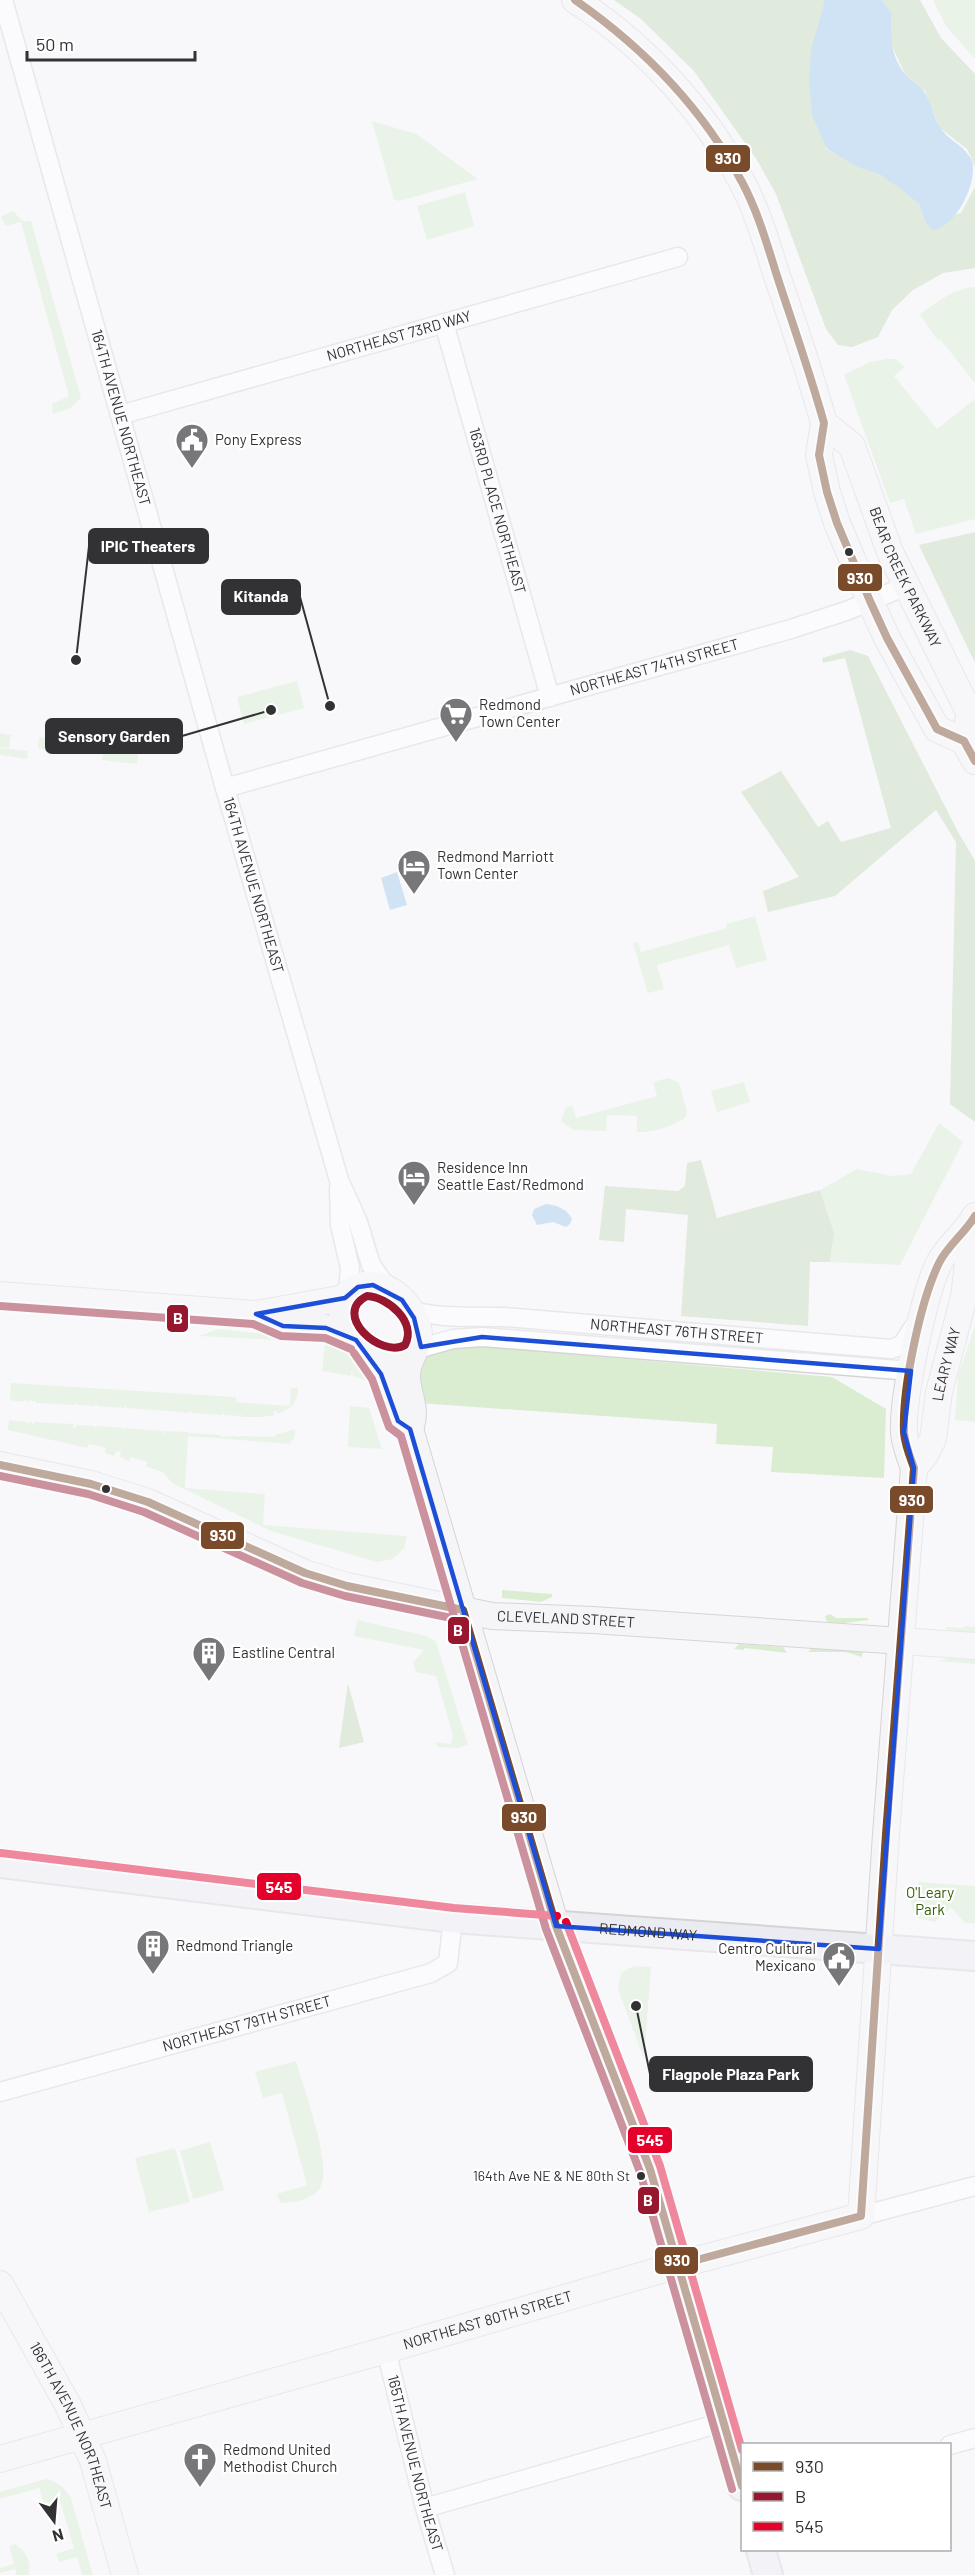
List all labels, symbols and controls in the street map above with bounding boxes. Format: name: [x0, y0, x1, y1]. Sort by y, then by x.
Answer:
scale bar: [27, 24, 195, 62]
text: 50 m: [36, 33, 74, 55]
line badge: 930: [705, 144, 751, 173]
text: 930: [715, 148, 741, 167]
street label: NORTHEAST 73RD WAY: [324, 306, 473, 364]
street label: 164TH AVENUE NORTHEAST: [88, 327, 155, 508]
public building icon: Pony Express: [174, 422, 210, 469]
street label: 163RD PLACE NORTHEAST: [466, 425, 530, 596]
place label: Pony Express: [215, 430, 302, 448]
street label: BEAR CREEK PARKWAY: [867, 504, 946, 650]
callout: IPIC Theaters: [89, 529, 208, 563]
text: IPIC Theaters: [101, 536, 195, 555]
unlabelled marker: [843, 546, 855, 558]
line badge: 930: [837, 563, 883, 592]
text: 930: [847, 568, 873, 587]
callout: Kitanda: [222, 580, 300, 614]
text: Kitanda: [234, 586, 288, 605]
street label: NORTHEAST 74TH STREET: [568, 634, 740, 699]
place label: Redmond Town Center: [479, 695, 561, 730]
supermarket icon: Redmond Town Center: [438, 696, 474, 743]
callout: Sensory Garden: [46, 719, 182, 753]
text: Sensory Garden: [58, 726, 170, 745]
street label: 164TH AVENUE NORTHEAST: [220, 795, 288, 975]
place label: Redmond Marriott Town Center: [437, 847, 554, 882]
hotel icon: Redmond Marriott Town Center: [396, 848, 432, 895]
place label: Residence Inn Seattle East/Redmond: [437, 1158, 584, 1193]
hotel icon: Residence Inn Seattle East/Redmond: [396, 1159, 432, 1206]
line badge: B: [166, 1304, 189, 1333]
text: B: [173, 1308, 183, 1327]
street label: NORTHEAST 76TH STREET: [590, 1314, 764, 1346]
street label: LEARY WAY: [928, 1325, 964, 1402]
unlabelled marker: [100, 1483, 112, 1495]
line badge: 930: [889, 1485, 934, 1514]
text: 930: [899, 1490, 925, 1509]
line badge: 930: [200, 1521, 245, 1550]
text: 930: [210, 1525, 236, 1544]
street label: CLEVELAND STREET: [497, 1606, 635, 1631]
line badge: B: [447, 1616, 470, 1645]
text: B: [453, 1620, 463, 1639]
building icon: Eastline Central: [191, 1635, 227, 1682]
place label: Eastline Central: [232, 1643, 335, 1661]
line badge: 930: [501, 1803, 547, 1832]
text: 930: [511, 1807, 537, 1826]
line badge: 545: [256, 1872, 302, 1901]
text: 545: [266, 1877, 293, 1896]
park label: O'Leary Park: [906, 1883, 954, 1918]
street label: REDMOND WAY: [599, 1919, 698, 1944]
building icon: Redmond Triangle: [135, 1928, 171, 1975]
place label: Redmond Triangle: [176, 1936, 293, 1954]
place label: Centro Cultural Mexicano: [718, 1939, 816, 1974]
public building icon: Centro Cultural Mexicano: [821, 1940, 857, 1987]
street label: NORTHEAST 79TH STREET: [160, 1991, 333, 2055]
callout: Flagpole Plaza Park: [650, 2057, 812, 2091]
text: Flagpole Plaza Park: [662, 2064, 800, 2083]
line badge: 545: [627, 2126, 673, 2154]
text: 545: [637, 2130, 664, 2149]
place label: 164th Ave NE & NE 80th St: [473, 2167, 630, 2184]
marker: 164th Ave NE & NE 80th St: [635, 2170, 647, 2182]
line badge: B: [637, 2186, 660, 2215]
text: B: [643, 2190, 653, 2209]
line badge: 930: [654, 2246, 699, 2275]
text: 930: [664, 2250, 690, 2269]
street label: NORTHEAST 80TH STREET: [401, 2286, 574, 2353]
street label: 166TH AVENUE NORTHEAST: [26, 2338, 116, 2511]
street label: 165TH AVENUE NORTHEAST: [384, 2373, 448, 2554]
place label: Redmond United Methodist Church: [223, 2440, 337, 2475]
church icon: Redmond United Methodist Church: [182, 2441, 218, 2488]
legend: [741, 2443, 951, 2551]
text: 930: [795, 2455, 824, 2477]
text: B: [795, 2485, 806, 2507]
north arrow: [24, 2491, 84, 2551]
text: 545: [795, 2515, 823, 2537]
text: N: [51, 2525, 66, 2546]

